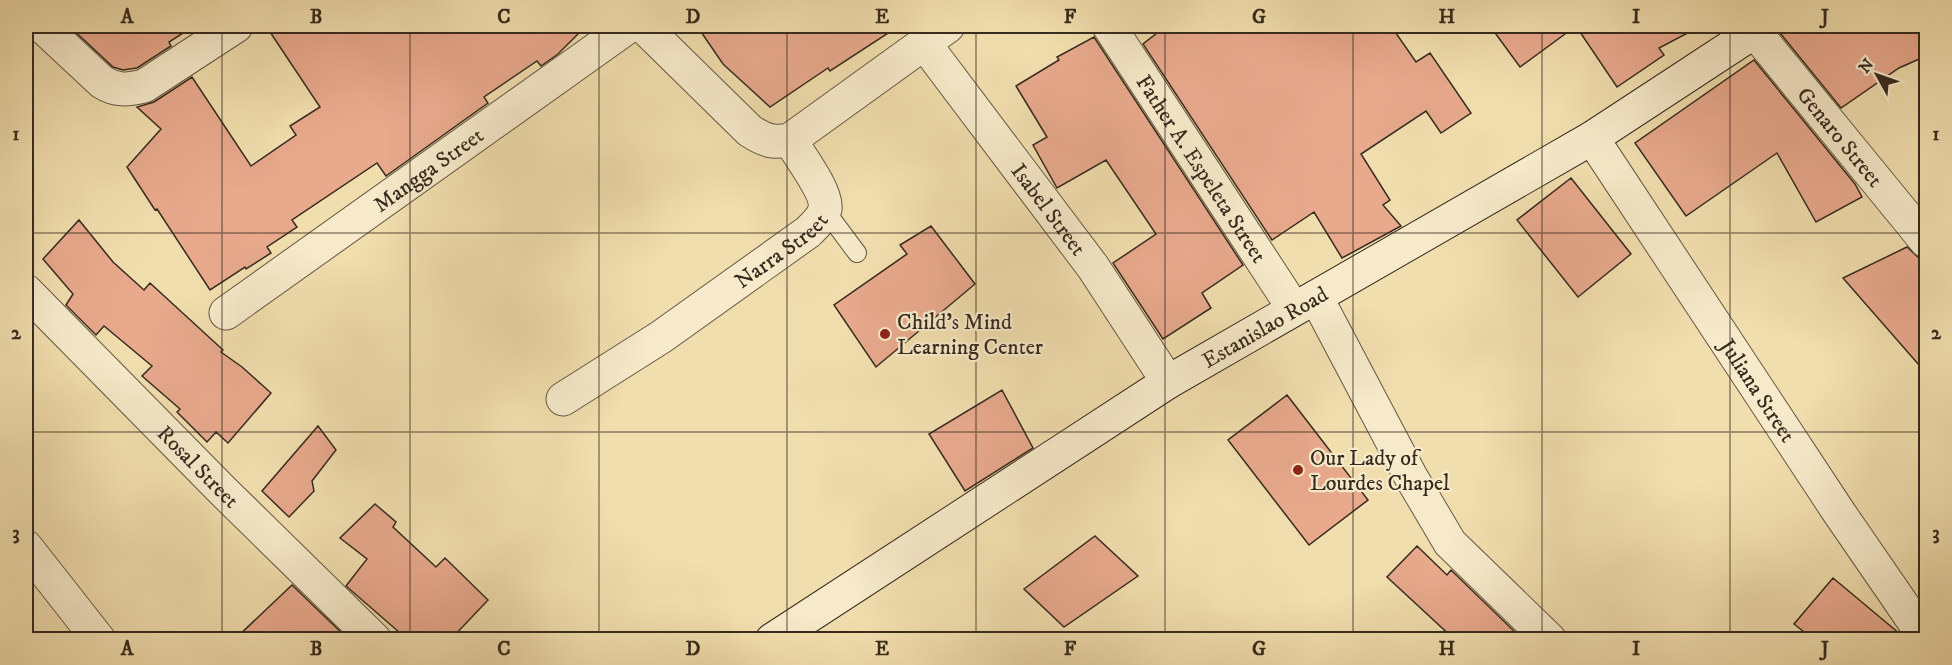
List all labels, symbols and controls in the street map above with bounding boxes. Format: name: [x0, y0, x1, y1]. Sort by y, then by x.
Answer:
text: A: [120, 5, 135, 30]
text: B: [310, 5, 322, 30]
text: C: [497, 5, 511, 30]
text: D: [686, 5, 701, 30]
text: E: [875, 5, 889, 30]
text: F: [1064, 5, 1077, 30]
text: G: [1252, 5, 1266, 30]
text: H: [1439, 5, 1456, 30]
text: I: [1632, 5, 1640, 30]
text: J: [1819, 5, 1829, 30]
north arrow: [1847, 45, 1907, 105]
text: N: [1854, 55, 1878, 77]
street label: Father A. Espeleta Street: [1130, 70, 1272, 268]
street label: Genaro Street: [1791, 82, 1888, 193]
text: 1: [12, 122, 20, 147]
street label: Mangga Street: [369, 122, 489, 219]
text: 1: [1932, 122, 1940, 147]
street label: Isabel Street: [1005, 158, 1092, 261]
street label: Narra Street: [730, 209, 835, 295]
street label: Estanislao Road: [1197, 281, 1333, 375]
place label: Child's Mind Learning Center: [897, 309, 1044, 361]
text: 2: [11, 321, 22, 346]
text: 2: [1931, 321, 1942, 346]
marker: Child's Mind Learning Center: [878, 327, 892, 341]
street label: Juliana Street: [1712, 332, 1801, 448]
street label: Rosal Street: [151, 420, 244, 514]
place label: Our Lady of Lourdes Chapel: [1310, 445, 1450, 497]
marker: Our Lady of Lourdes Chapel: [1291, 463, 1305, 477]
text: 3: [12, 521, 20, 546]
text: 3: [1932, 521, 1940, 546]
text: A: [120, 637, 135, 662]
text: B: [310, 637, 322, 662]
text: C: [497, 637, 511, 662]
text: D: [686, 637, 701, 662]
text: E: [875, 637, 889, 662]
text: F: [1064, 637, 1077, 662]
text: G: [1252, 637, 1266, 662]
text: H: [1439, 637, 1456, 662]
text: I: [1632, 637, 1640, 662]
text: J: [1819, 637, 1829, 662]

